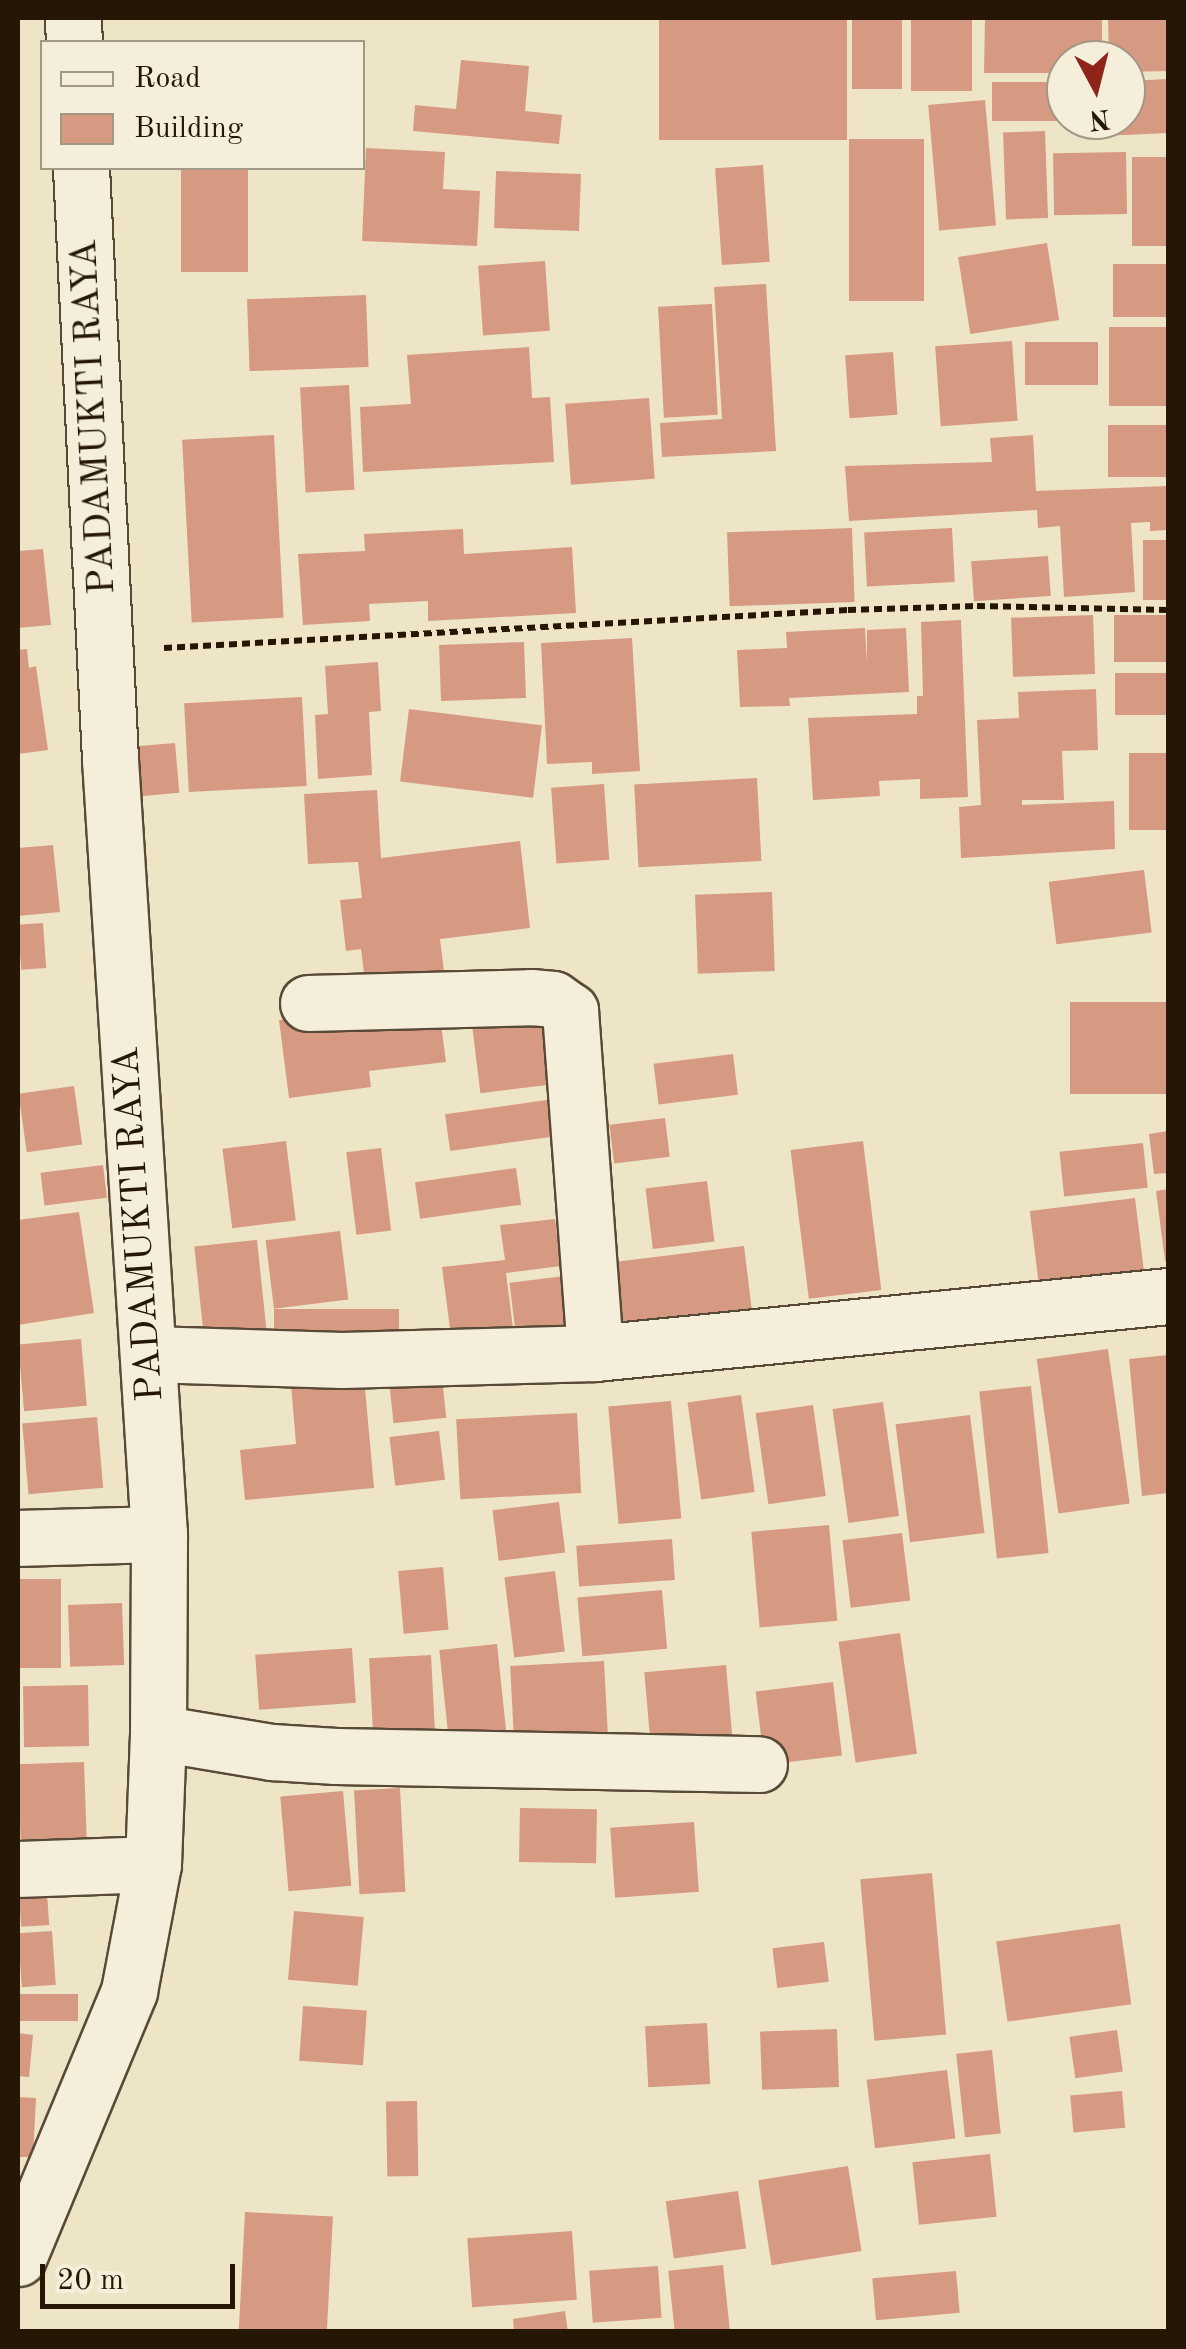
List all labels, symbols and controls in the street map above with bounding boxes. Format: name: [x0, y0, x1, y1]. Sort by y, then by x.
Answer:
legend: [40, 40, 365, 170]
north arrow: [1046, 40, 1146, 140]
text: Road: [134, 64, 201, 94]
text: N: [1087, 103, 1112, 133]
text: Building: [134, 114, 243, 144]
street label: PADAMUKTI RAYA: [63, 238, 127, 596]
street label: PADAMUKTI RAYA: [105, 1045, 175, 1403]
scale bar: [45, 2244, 240, 2306]
text: 20 m: [57, 2266, 124, 2296]

